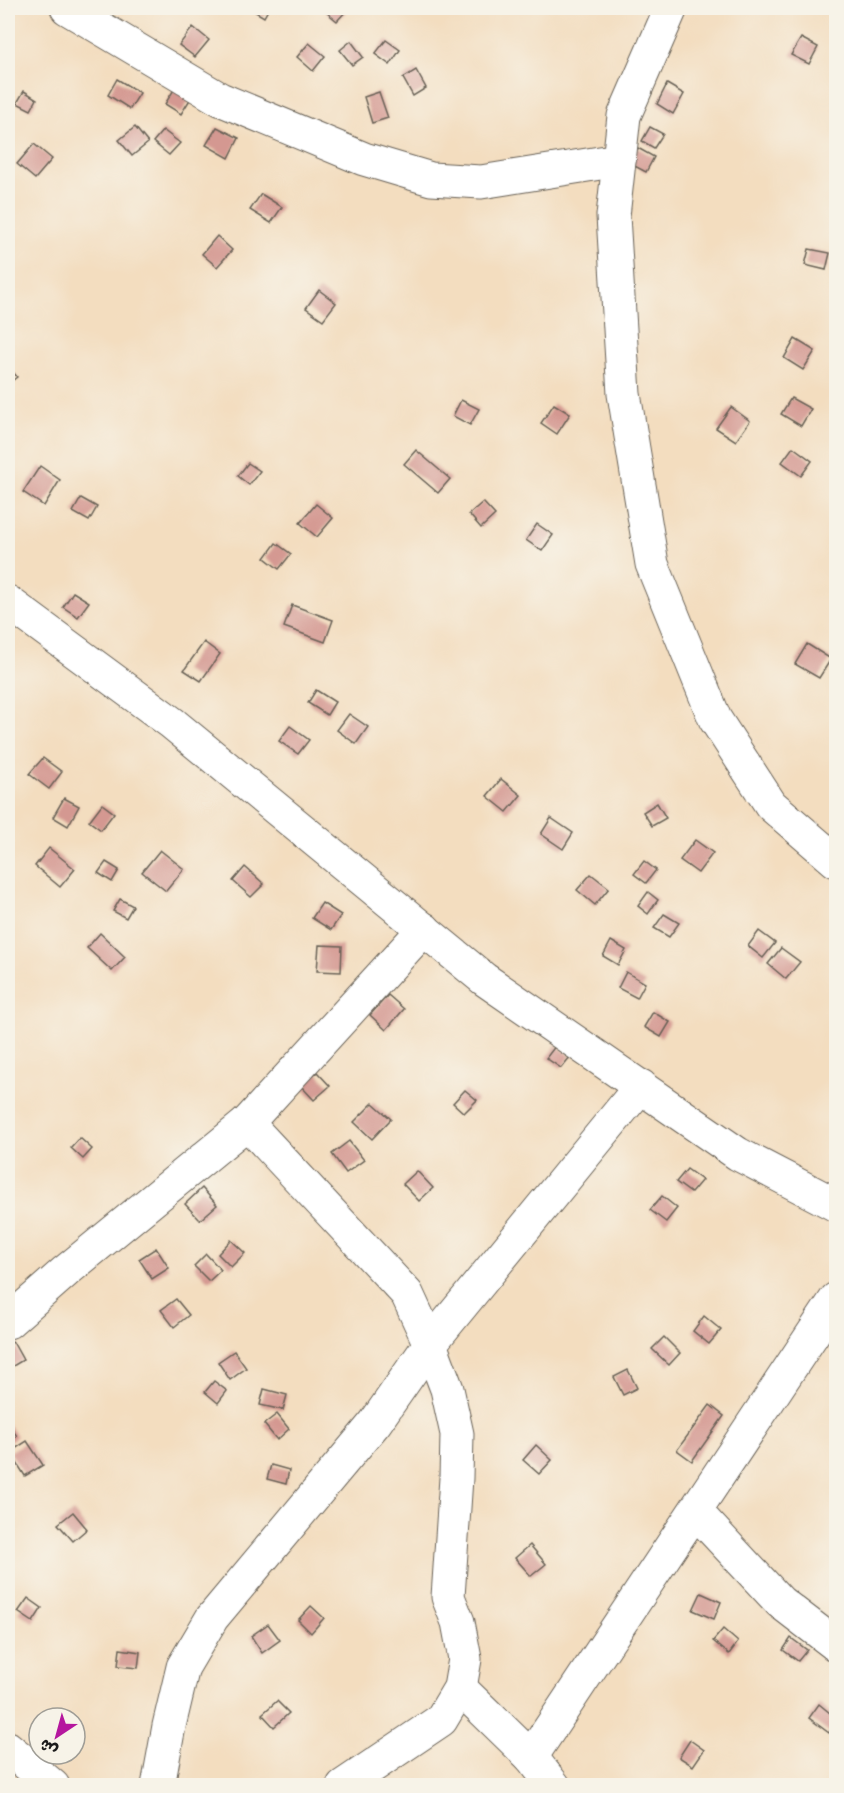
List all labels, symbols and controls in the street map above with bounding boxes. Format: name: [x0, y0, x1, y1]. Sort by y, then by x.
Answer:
north arrow: [27, 1706, 87, 1766]
text: ش: [35, 1732, 64, 1762]

